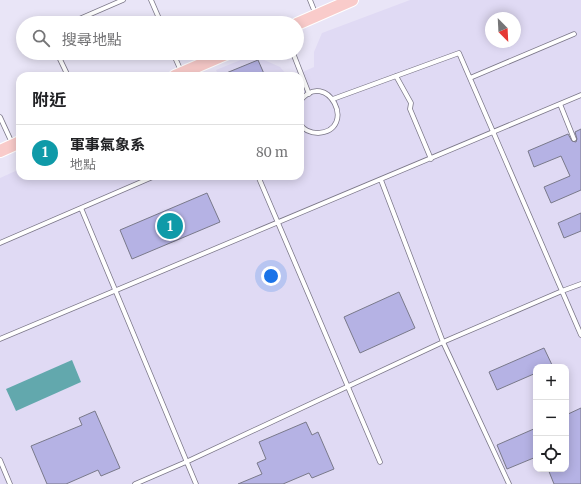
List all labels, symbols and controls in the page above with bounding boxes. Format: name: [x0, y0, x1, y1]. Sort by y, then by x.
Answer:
north arrow: [485, 12, 521, 48]
search box: [16, 16, 304, 60]
icon: search: [30, 27, 52, 49]
text: 搜尋地點: [62, 30, 122, 49]
text: 附近: [32, 89, 66, 111]
text: 軍事氣象系: [70, 135, 145, 154]
text: 1: [42, 144, 48, 161]
text: 80 m: [256, 144, 288, 161]
text: 地點: [70, 156, 96, 173]
pin: 1: [157, 211, 183, 241]
your location: [261, 266, 281, 286]
map controls: [533, 364, 569, 472]
button: +: [533, 364, 569, 400]
button: −: [533, 400, 569, 436]
button: locate: [533, 436, 569, 472]

